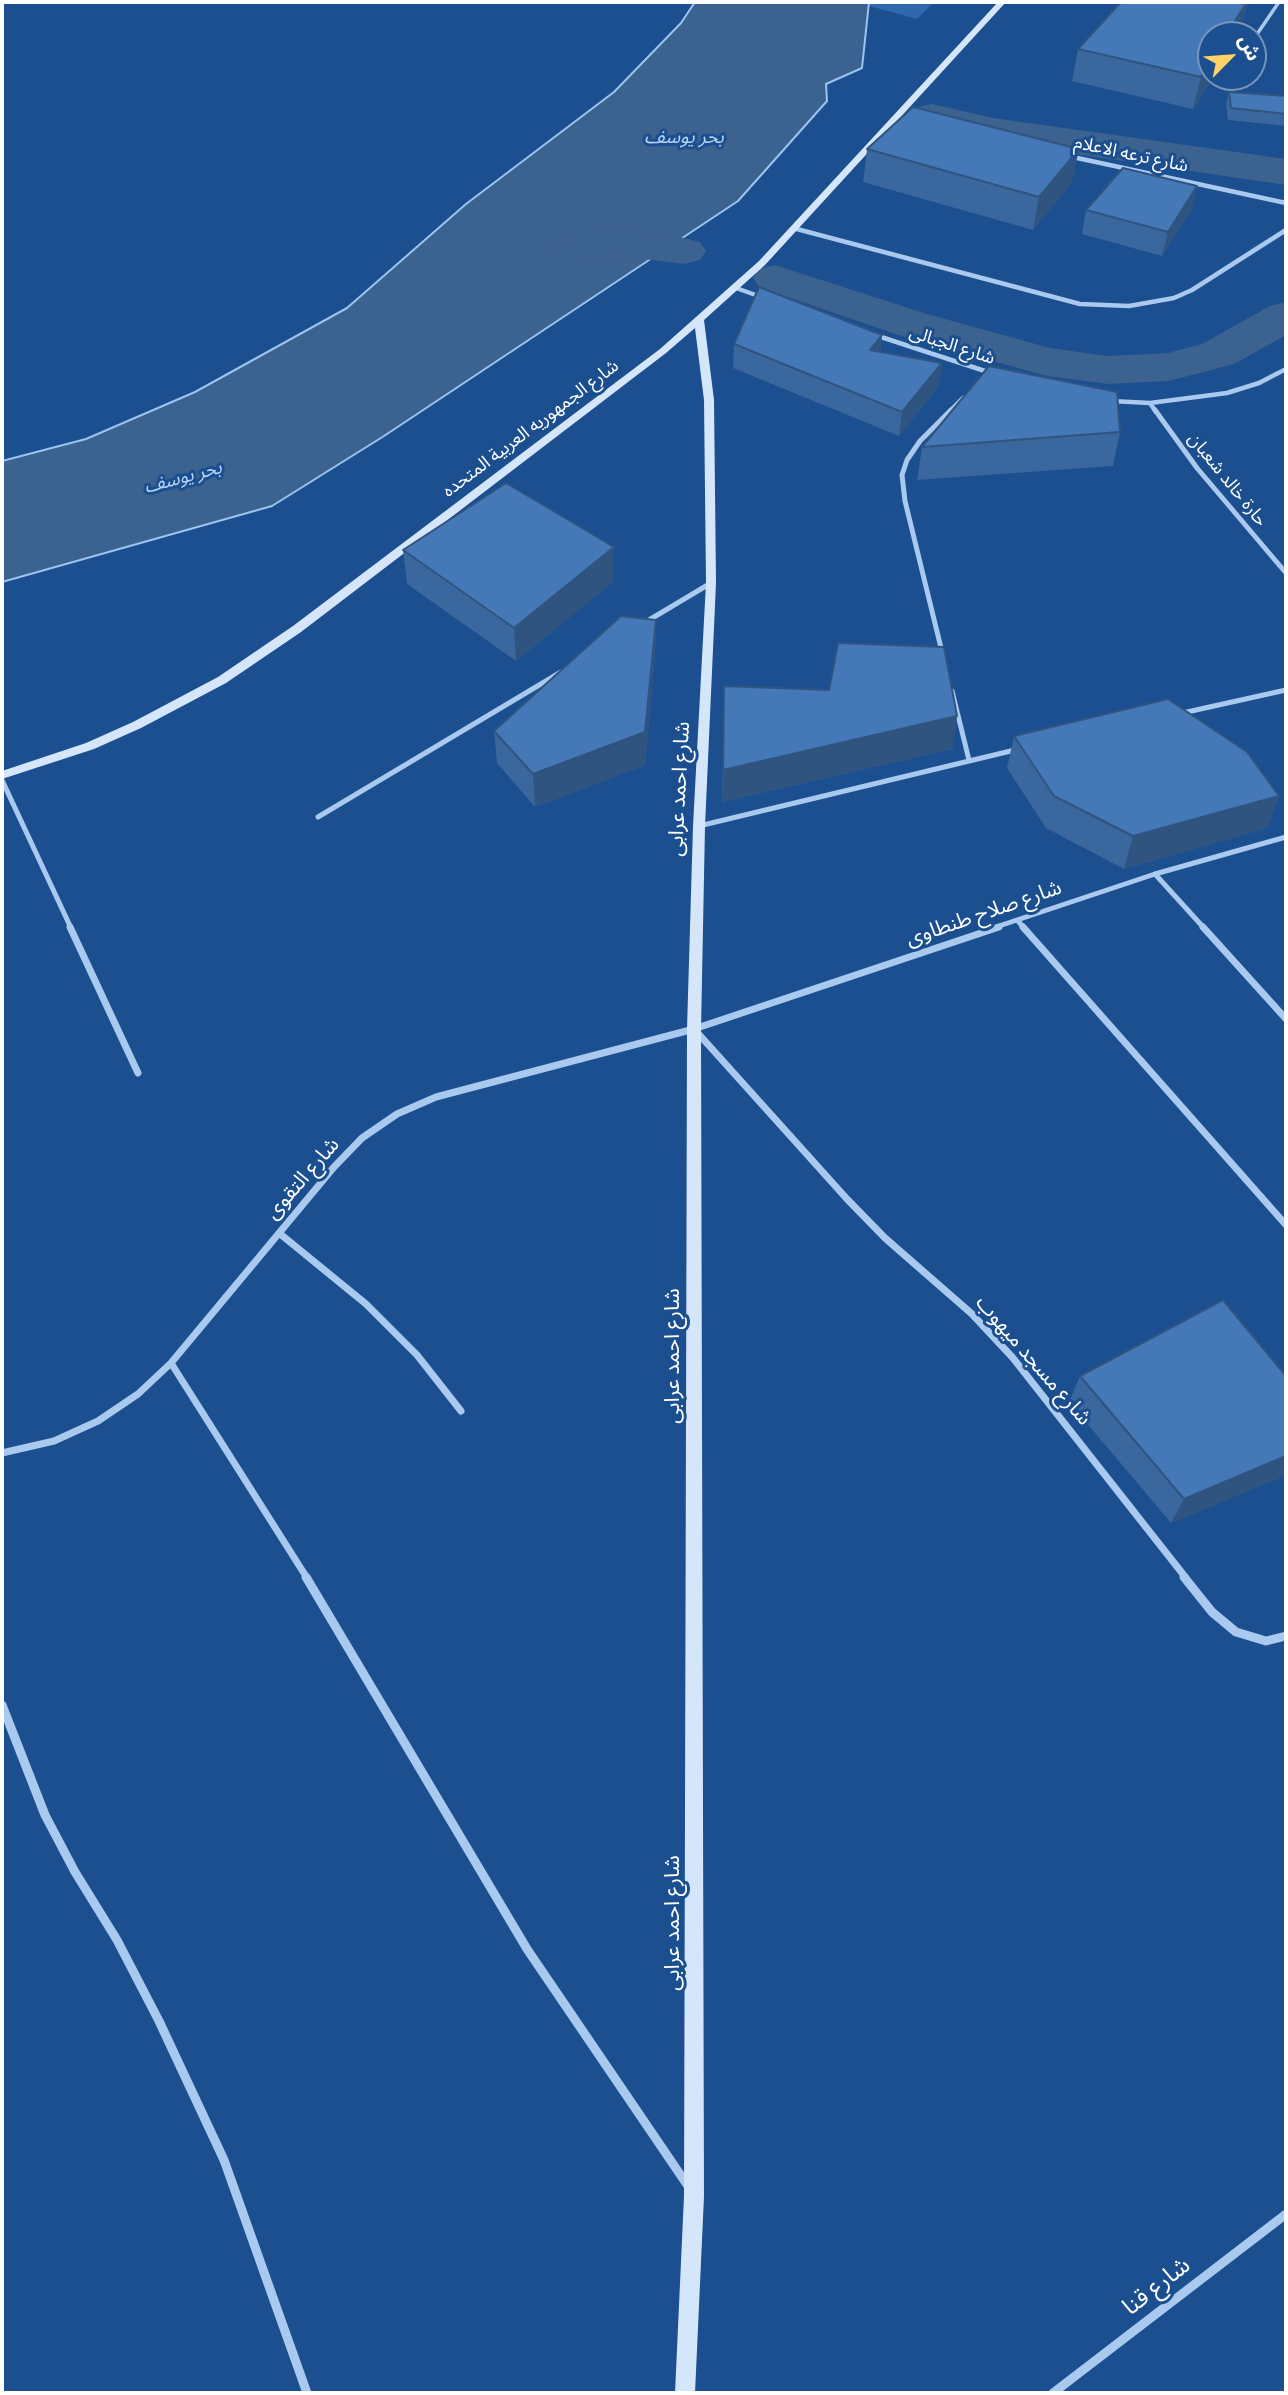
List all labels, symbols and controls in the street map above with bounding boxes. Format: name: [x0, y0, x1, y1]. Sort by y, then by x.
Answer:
north arrow: [1197, 21, 1267, 91]
text: ش: [1233, 31, 1266, 65]
water label: بحر يوسف: [644, 127, 724, 149]
street label: شارع ترعه الاعلام: [1072, 132, 1190, 178]
street label: شارع الجبالى: [906, 322, 998, 370]
street label: شارع الجمهوريه العربية المتحده: [439, 356, 623, 502]
street label: حارة خالد شعبان: [1183, 429, 1271, 531]
water label: بحر يوسف: [142, 457, 224, 499]
street label: شارع احمد عرابى: [664, 721, 696, 857]
street label: شارع صلاح طنطاوى: [903, 876, 1065, 952]
street label: شارع التقوى: [261, 1133, 345, 1225]
street label: شارع احمد عرابى: [660, 1288, 686, 1424]
street label: شارع مسجد ميهوب: [970, 1291, 1096, 1431]
street label: شارع احمد عرابى: [660, 1855, 686, 1991]
street label: شارع قنا: [1117, 2252, 1197, 2322]

